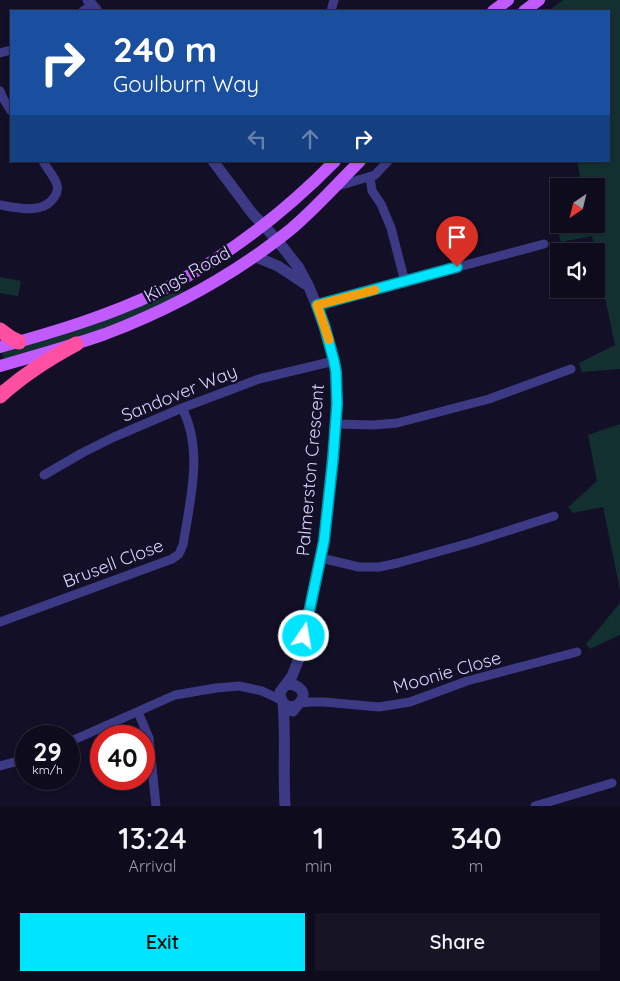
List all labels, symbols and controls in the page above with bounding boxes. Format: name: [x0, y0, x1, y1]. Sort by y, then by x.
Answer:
text: 240 m: [113, 27, 217, 71]
icon: right: [30, 30, 95, 95]
text: Goulburn Way: [113, 70, 259, 98]
icon: left: [243, 125, 271, 153]
icon: ahead: [296, 125, 324, 153]
icon: right: [349, 125, 377, 153]
north arrow: [550, 178, 605, 232]
map controls: [550, 178, 605, 298]
pin: [436, 216, 478, 267]
icon: arrive: [443, 223, 471, 251]
street label: Kings Road: [140, 241, 234, 307]
button: sound: [550, 243, 605, 298]
street label: Sandover Way: [118, 359, 240, 427]
street label: Palmerston Crescent: [291, 383, 329, 557]
street label: Brusell Close: [59, 533, 167, 593]
position arrow: [277, 609, 329, 661]
street label: Moonie Close: [390, 646, 504, 698]
speed limit sign: 40: [90, 725, 155, 790]
text: 29: [33, 736, 62, 767]
text: km/h: [32, 762, 63, 777]
text: 13:24: [118, 819, 187, 857]
text: 1: [313, 819, 324, 857]
text: 340: [451, 819, 502, 857]
text: Arrival: [129, 856, 176, 876]
text: min: [305, 856, 332, 876]
text: m: [469, 856, 483, 876]
button: Exit: [20, 913, 305, 971]
button: Share: [315, 913, 600, 971]

